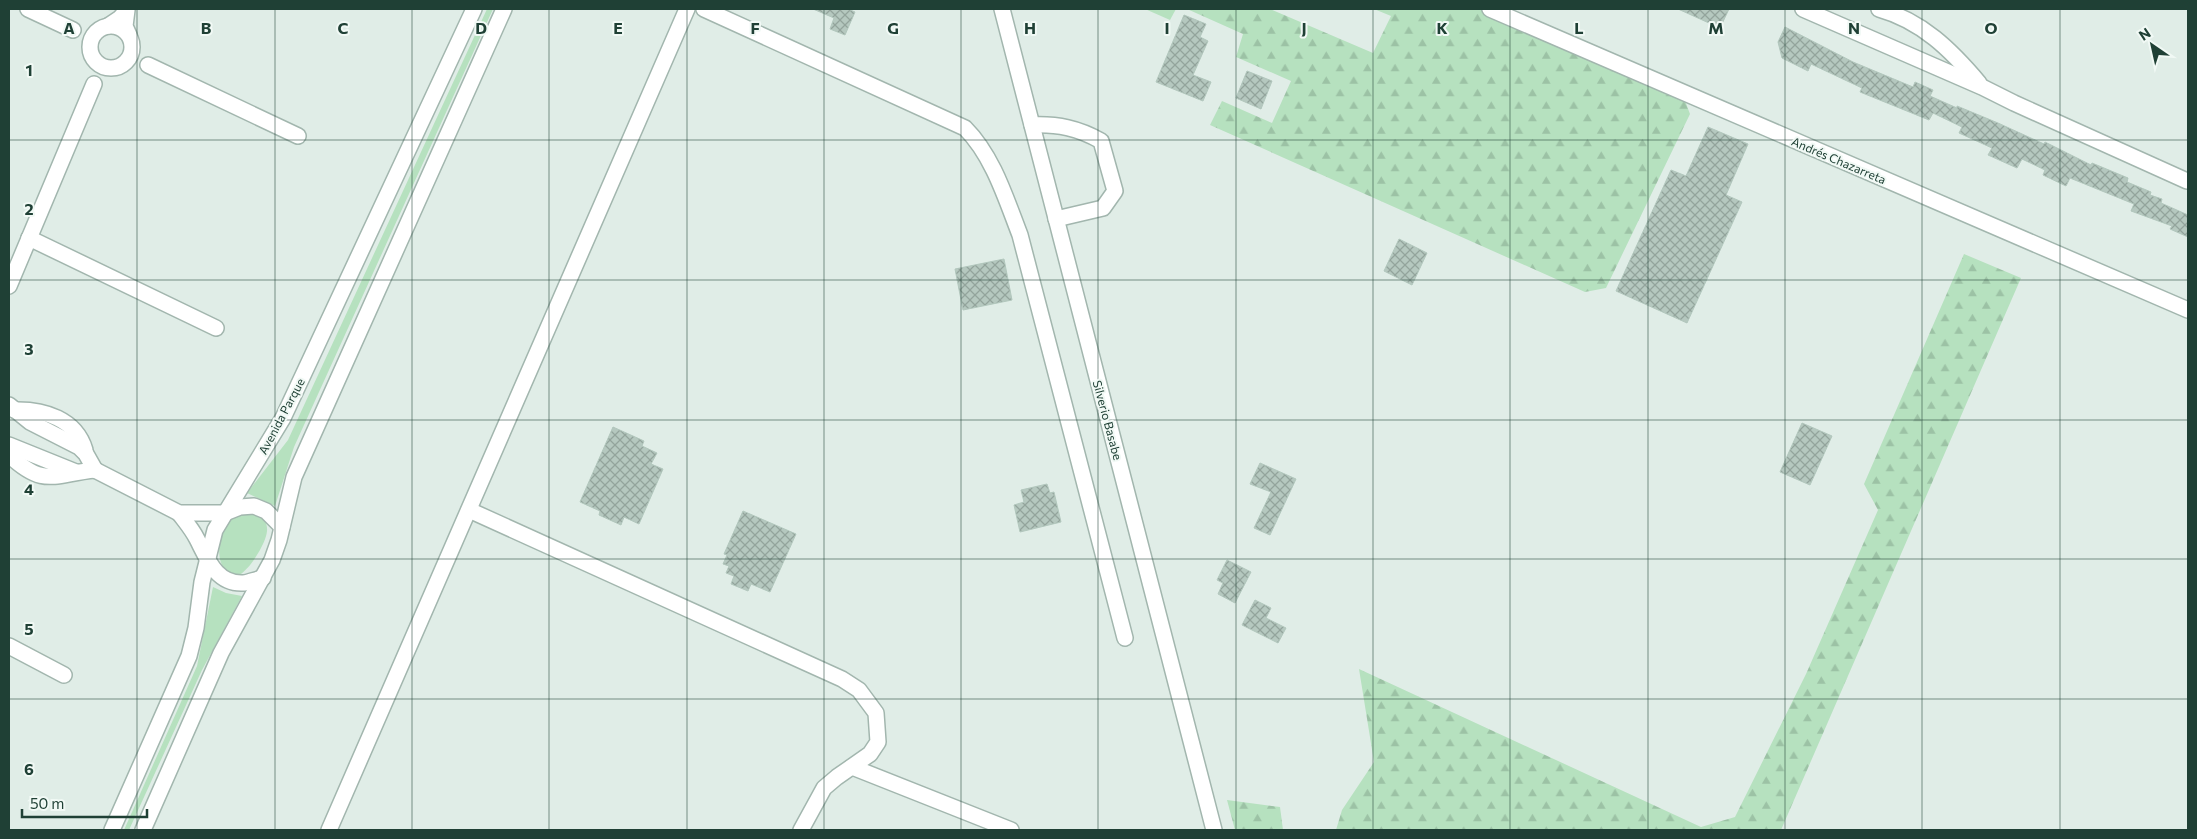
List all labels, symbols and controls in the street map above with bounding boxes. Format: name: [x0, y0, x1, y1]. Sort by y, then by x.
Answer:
text: A: [63, 18, 75, 37]
text: B: [201, 18, 212, 37]
text: C: [338, 18, 349, 37]
text: D: [475, 18, 487, 37]
text: E: [613, 18, 623, 37]
text: F: [750, 18, 760, 37]
text: G: [887, 18, 899, 37]
text: H: [1024, 18, 1036, 37]
text: I: [1164, 18, 1170, 37]
text: J: [1301, 18, 1307, 37]
text: K: [1436, 18, 1448, 37]
text: L: [1574, 18, 1584, 37]
text: M: [1708, 18, 1724, 37]
text: N: [1848, 18, 1860, 37]
text: O: [1984, 18, 1998, 37]
north arrow: [2127, 20, 2177, 70]
text: N: [2135, 24, 2154, 44]
text: 1: [25, 60, 33, 79]
street label: Andrés Chazarreta: [1790, 134, 1888, 186]
text: 2: [24, 199, 34, 218]
text: 3: [24, 339, 34, 358]
street label: Avenida Parque: [255, 376, 307, 456]
street label: Silverio Basabe: [1091, 379, 1125, 461]
text: 4: [24, 479, 34, 498]
text: 5: [24, 619, 34, 638]
text: 6: [24, 759, 34, 778]
scale bar: [22, 786, 148, 818]
text: 50 m: [30, 794, 64, 812]

